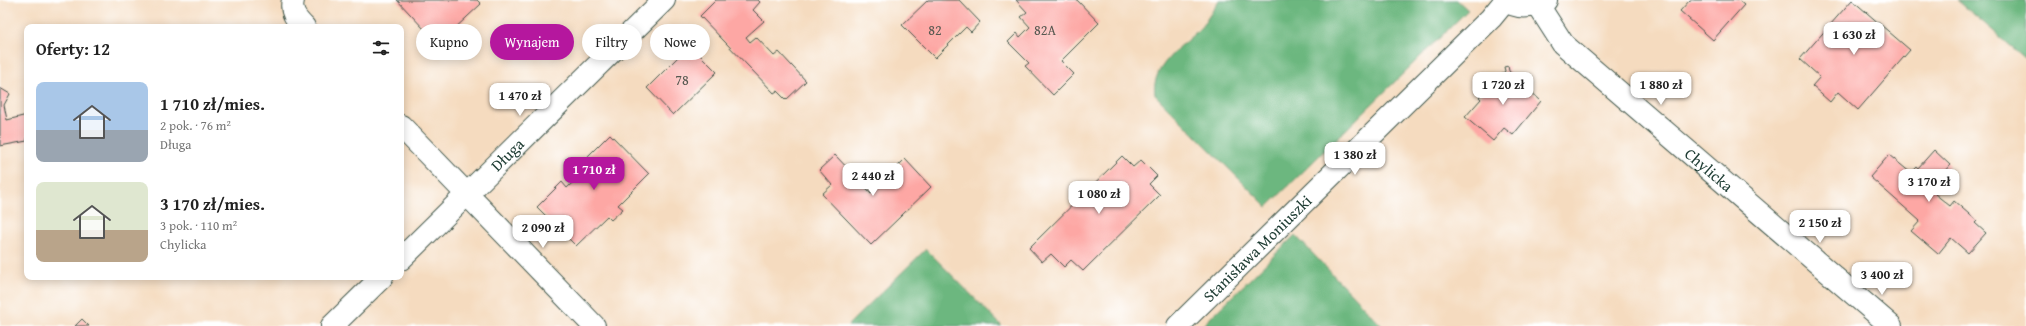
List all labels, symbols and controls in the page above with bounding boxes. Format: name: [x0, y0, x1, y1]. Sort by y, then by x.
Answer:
house number: 82: [928, 20, 942, 40]
house number: 82A: [1034, 20, 1056, 40]
pin: 1 630 zł: [1813, 22, 1895, 56]
chip: Kupno: [416, 24, 482, 60]
chip: Wynajem: [490, 24, 574, 60]
chip: Filtry: [582, 24, 642, 60]
chip: Nowe: [650, 24, 710, 60]
text: 1 630 zł: [1832, 25, 1876, 44]
text: Oferty: 12: [36, 36, 110, 61]
icon: filters: [370, 37, 392, 59]
house number: 78: [675, 70, 689, 90]
pin: 1 720 zł: [1462, 72, 1544, 106]
pin: 1 880 zł: [1620, 72, 1702, 106]
text: 1 720 zł: [1481, 75, 1525, 94]
text: 1 880 zł: [1639, 75, 1683, 94]
pin: 1 470 zł: [479, 83, 561, 117]
text: 1 470 zł: [498, 86, 542, 105]
text: 1 710 zł/mies.: [160, 91, 265, 116]
icon: home: [68, 98, 116, 146]
text: 2 pok. · 76 m²: [160, 116, 231, 135]
street label: Długa: [485, 132, 530, 177]
text: Długa: [160, 135, 191, 154]
pin: 1 380 zł: [1314, 142, 1396, 176]
street label: Chylicka: [1680, 142, 1739, 198]
text: 1 380 zł: [1333, 145, 1377, 164]
pin: 1 710 zł: [553, 157, 635, 191]
text: 1 710 zł: [572, 160, 616, 179]
pin: 2 440 zł: [832, 163, 914, 197]
text: 2 440 zł: [851, 166, 895, 185]
pin: 3 170 zł: [1888, 169, 1970, 203]
text: 3 170 zł: [1907, 172, 1951, 191]
pin: 1 080 zł: [1058, 181, 1140, 215]
text: 1 080 zł: [1077, 184, 1121, 203]
street label: Stanisława Moniuszki: [1197, 189, 1317, 307]
text: 3 170 zł/mies.: [160, 191, 265, 216]
icon: home: [68, 198, 116, 246]
pin: 2 150 zł: [1779, 210, 1861, 244]
text: 2 150 zł: [1798, 213, 1842, 232]
pin: 2 090 zł: [502, 215, 584, 249]
text: 3 pok. · 110 m²: [160, 216, 237, 235]
text: 2 090 zł: [521, 218, 565, 237]
text: Chylicka: [160, 235, 206, 254]
pin: 3 400 zł: [1841, 262, 1923, 296]
text: 3 400 zł: [1860, 265, 1904, 284]

